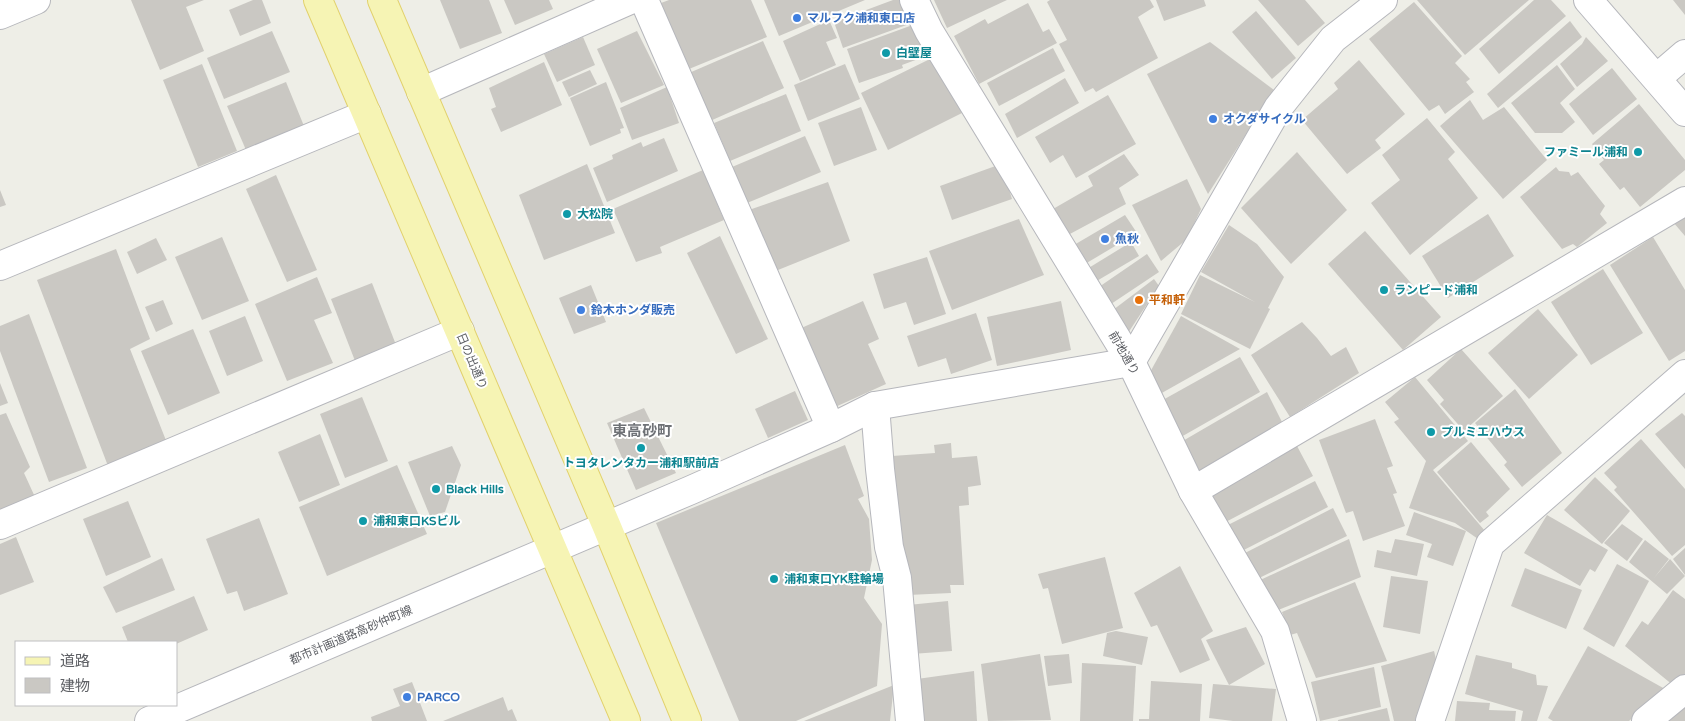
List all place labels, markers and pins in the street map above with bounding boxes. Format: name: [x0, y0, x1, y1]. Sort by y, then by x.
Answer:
place label: マルフク浦和東口店: [807, 11, 915, 25]
marker: マルフク浦和東口店: [791, 12, 803, 24]
place label: 白壁屋: [896, 46, 932, 60]
marker: 白壁屋: [880, 47, 892, 59]
place label: オクダサイクル: [1223, 112, 1306, 126]
marker: オクダサイクル: [1207, 113, 1219, 125]
place label: ファミール浦和: [1544, 145, 1628, 159]
marker: ファミール浦和: [1632, 146, 1644, 158]
place label: 大松院: [577, 207, 613, 221]
marker: 大松院: [561, 208, 573, 220]
place label: 魚秋: [1115, 232, 1139, 246]
marker: 魚秋: [1099, 233, 1111, 245]
place label: ランピード浦和: [1394, 283, 1478, 297]
marker: ランピード浦和: [1378, 284, 1390, 296]
place label: 平和軒: [1149, 293, 1185, 307]
marker: 平和軒: [1133, 294, 1145, 306]
place label: 鈴木ホンダ販売: [590, 303, 675, 317]
marker: 鈴木ホンダ販売: [575, 304, 587, 316]
place label: プルミエハウス: [1441, 425, 1525, 439]
marker: プルミエハウス: [1425, 426, 1437, 438]
marker: トヨタレンタカー浦和駅前店: [635, 442, 647, 454]
place label: トヨタレンタカー浦和駅前店: [563, 456, 719, 470]
place label: Black Hills: [446, 482, 504, 496]
marker: Black Hills: [430, 483, 442, 495]
place label: 浦和東口KSビル: [373, 514, 460, 528]
marker: 浦和東口KSビル: [357, 515, 369, 527]
place label: 浦和東口YK駐輪場: [784, 572, 884, 586]
marker: 浦和東口YK駐輪場: [768, 573, 780, 585]
place label: PARCO: [417, 690, 460, 704]
marker: PARCO: [401, 691, 413, 703]

